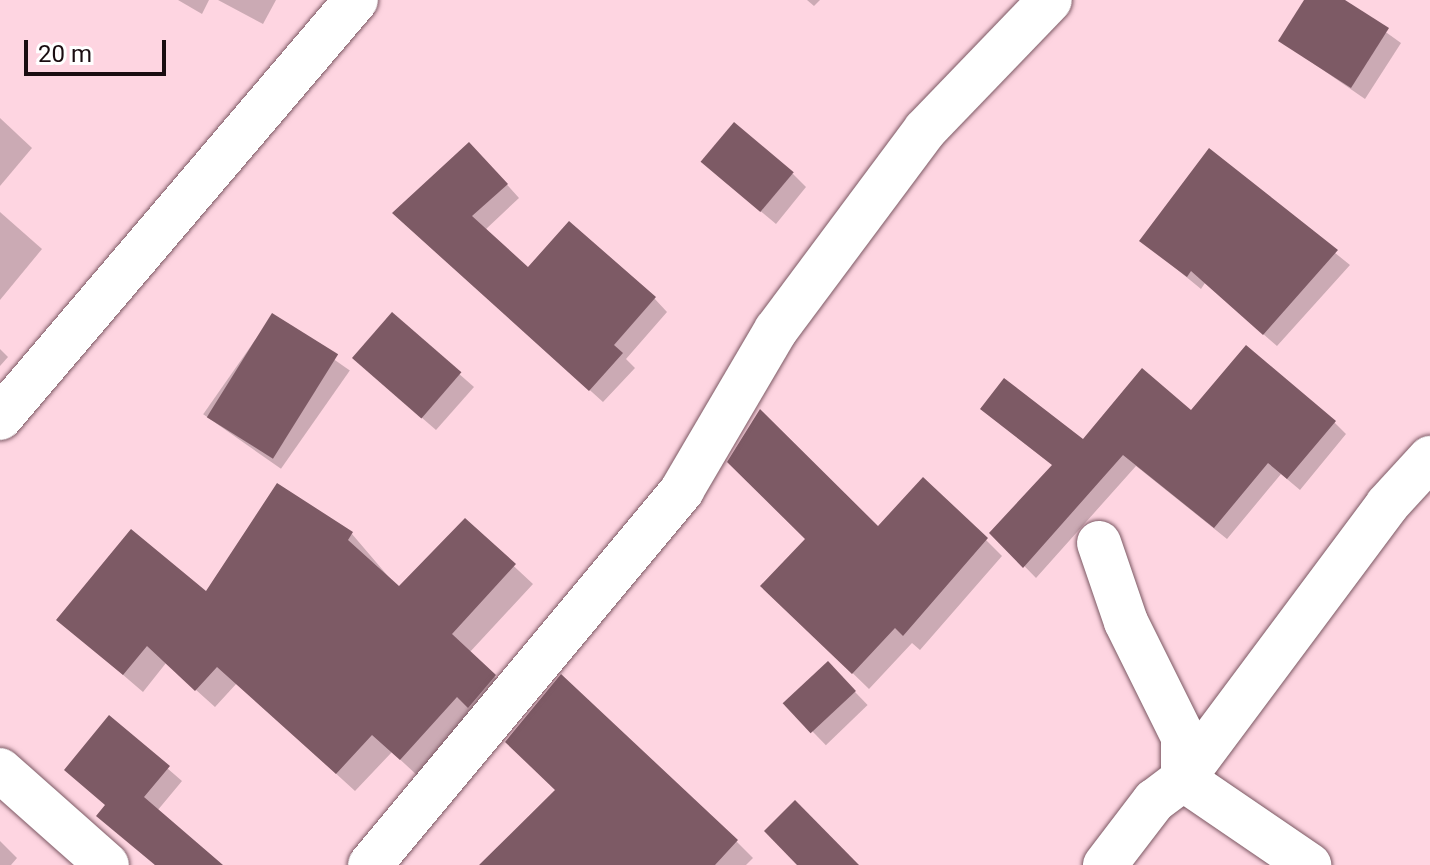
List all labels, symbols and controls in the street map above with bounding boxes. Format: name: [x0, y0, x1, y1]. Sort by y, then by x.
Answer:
scale bar: [28, 24, 170, 74]
text: 20 m: [38, 40, 92, 68]

